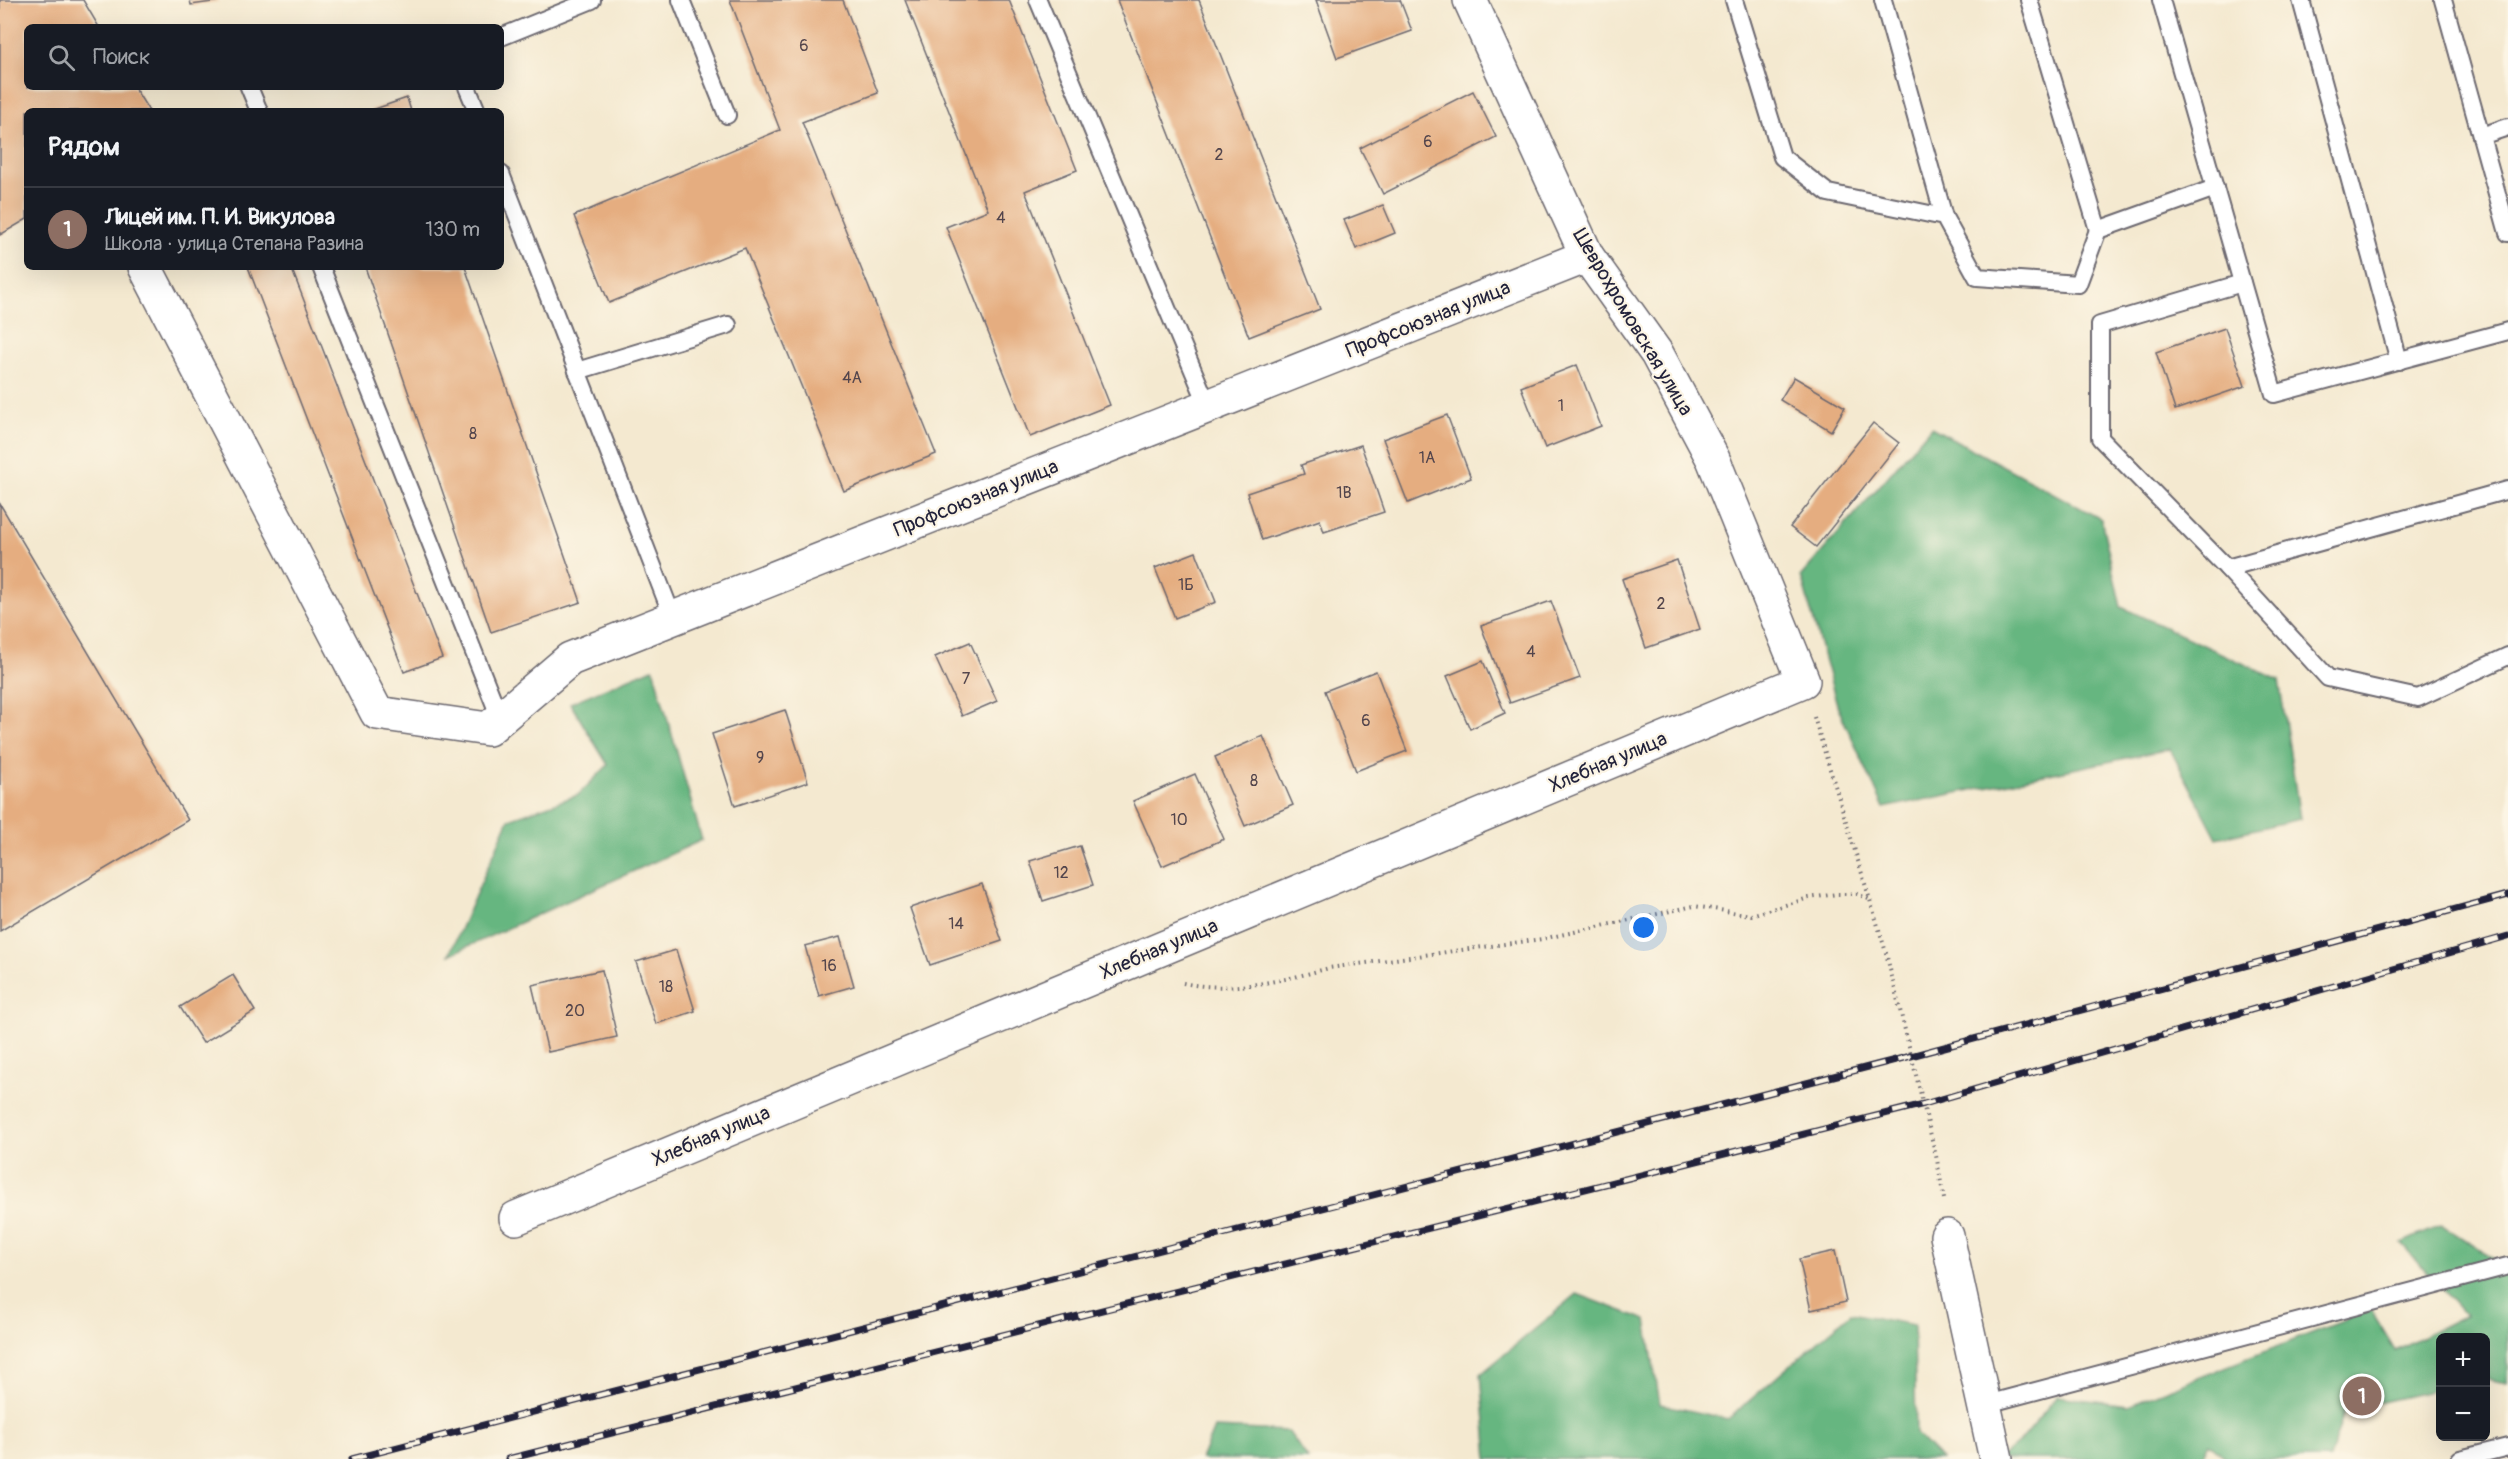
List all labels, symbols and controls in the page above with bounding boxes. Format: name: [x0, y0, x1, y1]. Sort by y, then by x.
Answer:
search box: [24, 24, 504, 90]
house number: 6: [799, 36, 809, 56]
icon: search: [45, 41, 78, 74]
text: Поиск: [93, 43, 150, 71]
text: Рядом: [48, 131, 120, 163]
house number: 6: [1423, 132, 1433, 152]
house number: 2: [1215, 145, 1224, 165]
text: Лицей им. П. И. Викулова: [105, 203, 335, 231]
house number: 4: [996, 208, 1006, 228]
text: 1: [64, 217, 71, 242]
text: 130 m: [425, 217, 480, 242]
street label: Шеврохромовская улица: [1567, 224, 1699, 420]
text: Школа · улица Степана Разина: [105, 231, 364, 256]
street label: Профсоюзная улица: [1342, 275, 1514, 363]
house number: 4А: [842, 368, 862, 388]
house number: 1: [1558, 396, 1564, 416]
house number: 8: [469, 424, 477, 444]
house number: 1А: [1419, 448, 1435, 468]
street label: Профсоюзная улица: [890, 454, 1062, 542]
house number: 1В: [1336, 483, 1352, 503]
house number: 1Б: [1178, 575, 1194, 595]
house number: 2: [1657, 594, 1666, 614]
house number: 4: [1526, 642, 1536, 662]
house number: 7: [962, 669, 971, 689]
house number: 6: [1361, 711, 1371, 731]
street label: Хлебная улица: [1545, 726, 1671, 798]
house number: 9: [756, 748, 764, 768]
house number: 8: [1250, 771, 1258, 791]
house number: 10: [1170, 810, 1188, 830]
house number: 12: [1053, 863, 1069, 883]
street label: Хлебная улица: [1096, 913, 1222, 985]
your location: [1629, 913, 1658, 942]
house number: 14: [948, 914, 964, 934]
house number: 16: [821, 956, 837, 976]
house number: 18: [659, 977, 673, 997]
house number: 20: [565, 1001, 585, 1021]
street label: Хлебная улица: [648, 1100, 774, 1172]
map controls: [2436, 1333, 2490, 1441]
button: +: [2436, 1333, 2490, 1387]
pin: 1: [2342, 1374, 2382, 1418]
button: −: [2436, 1387, 2490, 1441]

